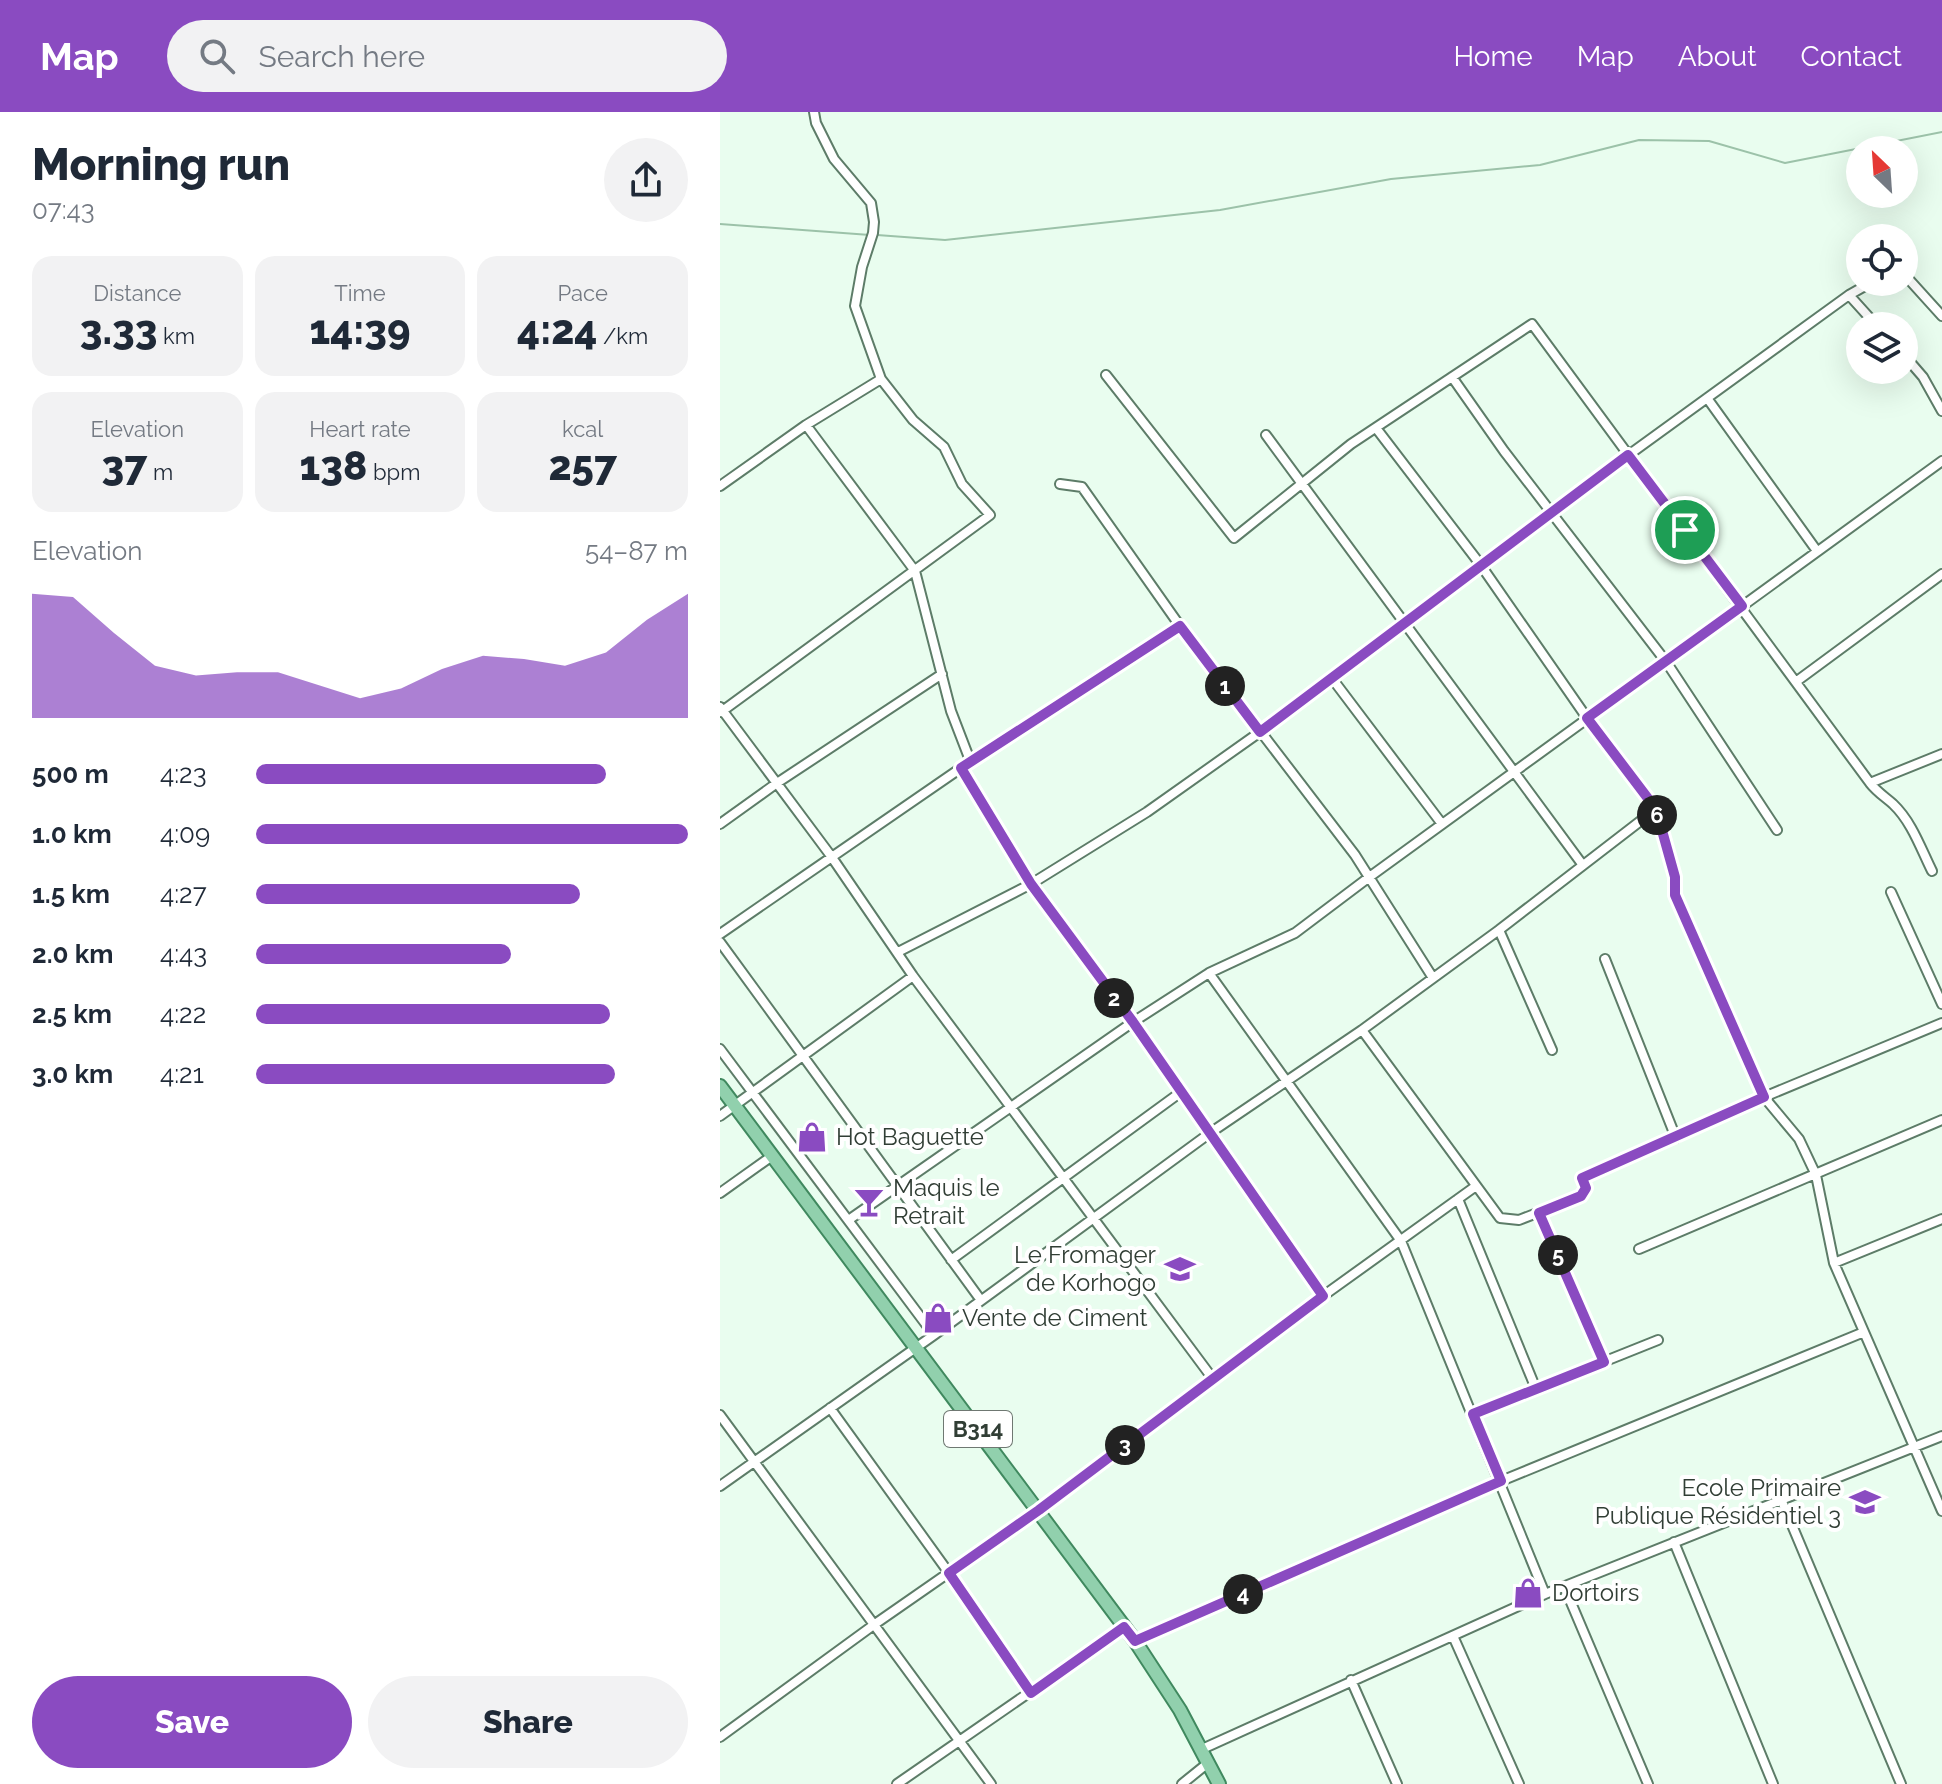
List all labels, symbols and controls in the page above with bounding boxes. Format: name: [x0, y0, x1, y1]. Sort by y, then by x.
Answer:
search box: [167, 20, 727, 92]
text: Map: [40, 34, 119, 79]
icon: search: [195, 34, 239, 78]
text: Search here: [259, 39, 425, 74]
text: Home: [1453, 40, 1533, 73]
text: Map: [1577, 40, 1634, 73]
text: About: [1678, 40, 1757, 73]
text: Contact: [1801, 40, 1902, 73]
north arrow: [1846, 136, 1918, 208]
map controls: [1846, 136, 1918, 384]
button: share: [604, 138, 688, 222]
text: Morning run: [32, 139, 290, 190]
text: 07:43: [32, 195, 95, 225]
button: locate: [1846, 224, 1918, 296]
text: Distance: [93, 280, 181, 306]
text: Time: [334, 280, 386, 306]
text: Pace: [557, 280, 608, 306]
text: 3.33: [80, 306, 158, 353]
text: 14:39: [309, 306, 411, 353]
text: 4:24: [517, 306, 597, 353]
button: layers: [1846, 312, 1918, 384]
text: km: [158, 323, 195, 349]
text: /km: [597, 323, 648, 349]
text: Elevation: [91, 416, 184, 442]
text: Heart rate: [309, 416, 411, 442]
text: kcal: [562, 416, 603, 442]
text: 37: [102, 442, 147, 489]
text: 138: [300, 442, 367, 489]
text: 257: [548, 442, 617, 489]
text: m: [147, 459, 173, 485]
text: bpm: [367, 459, 420, 485]
pin: [1651, 496, 1719, 564]
icon: arrive: [1663, 508, 1707, 552]
text: Elevation: [32, 536, 142, 566]
text: 54–87 m: [585, 536, 688, 566]
pin: 1: [1205, 666, 1245, 706]
text: 1: [1220, 673, 1230, 699]
text: 500 m: [32, 759, 109, 789]
text: 4:23: [160, 759, 207, 789]
pin: 6: [1637, 795, 1677, 835]
text: 6: [1650, 802, 1664, 828]
text: 1.0 km: [32, 819, 112, 849]
text: 4:09: [160, 819, 210, 849]
text: 1.5 km: [32, 879, 110, 909]
text: 4:27: [160, 879, 207, 909]
text: 2.0 km: [32, 939, 113, 969]
text: 4:43: [160, 939, 207, 969]
pin: 2: [1094, 978, 1134, 1018]
text: 2: [1108, 985, 1120, 1011]
text: 2.5 km: [32, 999, 112, 1029]
text: 4:22: [160, 999, 206, 1029]
text: 3.0 km: [32, 1059, 113, 1089]
text: 4:21: [160, 1059, 204, 1089]
shop icon: Hot Baguette: [795, 1120, 829, 1154]
place label: Hot Baguette: [836, 1122, 984, 1151]
place label: Maquis le Retrait: [893, 1173, 1000, 1230]
bar icon: Maquis le Retrait: [852, 1185, 886, 1219]
pin: 5: [1538, 1235, 1578, 1275]
place label: Le Fromager de Korhogo: [1014, 1240, 1157, 1297]
text: 5: [1552, 1242, 1564, 1268]
school or university icon: Le Fromager de Korhogo: [1163, 1252, 1197, 1286]
shop icon: Vente de Ciment: [921, 1301, 955, 1335]
place label: Vente de Ciment: [962, 1303, 1148, 1332]
road number: B314: [944, 1411, 1012, 1447]
pin: 3: [1105, 1425, 1145, 1465]
text: 3: [1119, 1432, 1131, 1458]
place label: Ecole Primaire Publique Résidentiel 3: [1595, 1473, 1841, 1530]
school or university icon: Ecole Primaire Publique Résidentiel 3: [1848, 1485, 1882, 1519]
pin: 4: [1223, 1574, 1263, 1614]
shop icon: Dortoirs: [1511, 1576, 1545, 1610]
place label: Dortoirs: [1552, 1578, 1639, 1607]
text: 4: [1237, 1581, 1249, 1607]
button: Save: [32, 1676, 352, 1768]
button: Share: [368, 1676, 688, 1768]

